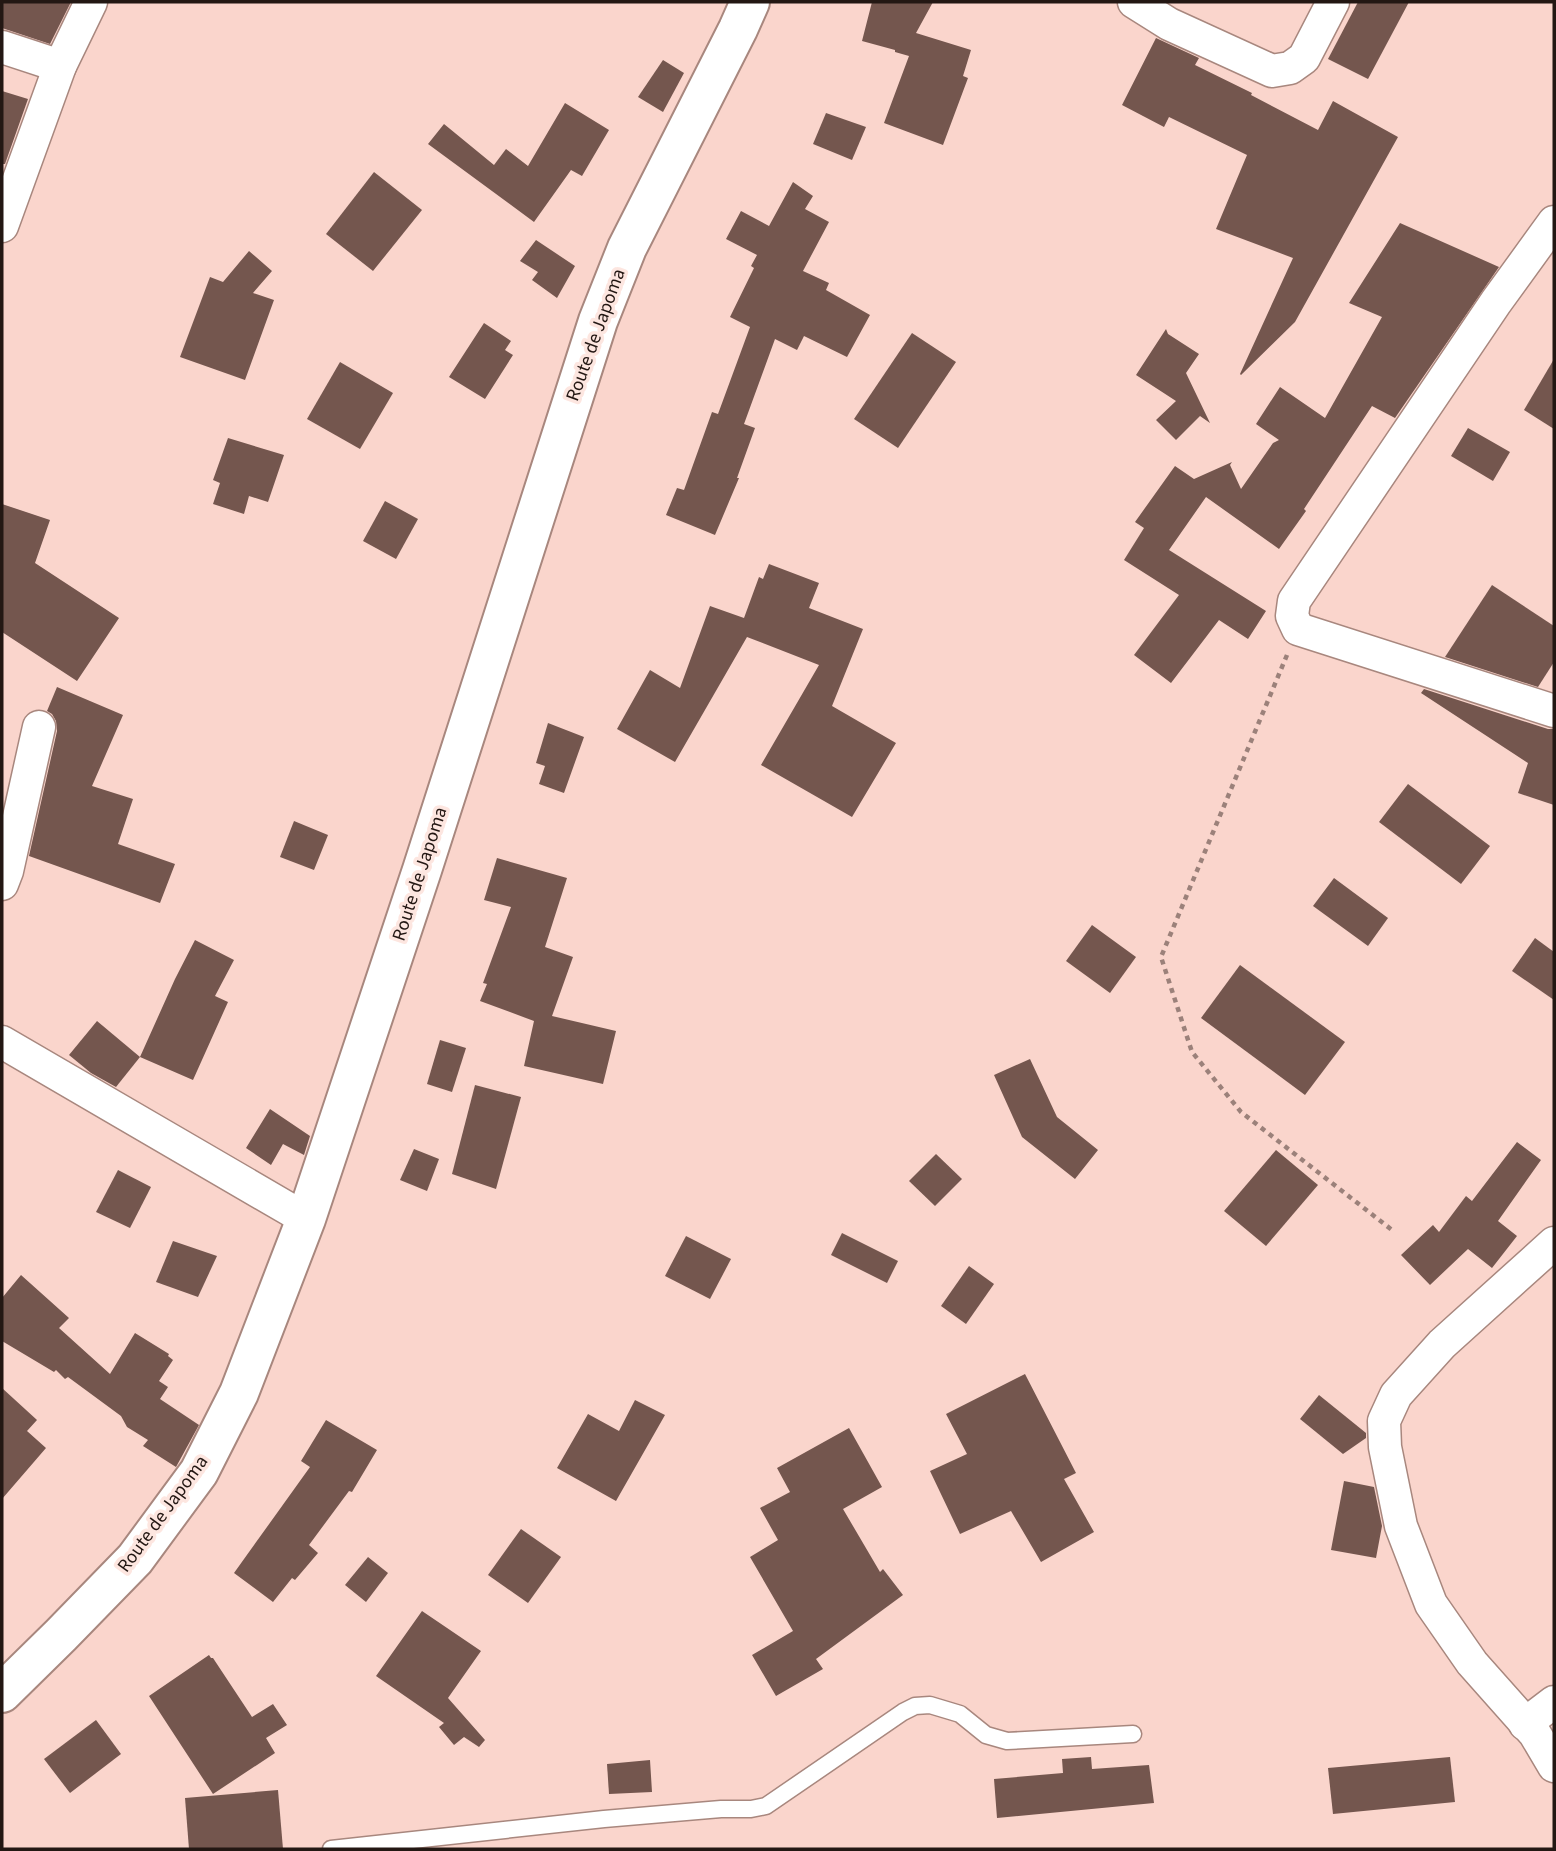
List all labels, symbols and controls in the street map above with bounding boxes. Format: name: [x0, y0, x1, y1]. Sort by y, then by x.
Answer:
street label: Route de Japoma: [559, 265, 633, 405]
street label: Route de Japoma: [386, 804, 454, 944]
street label: Route de Japoma: [111, 1450, 215, 1578]

